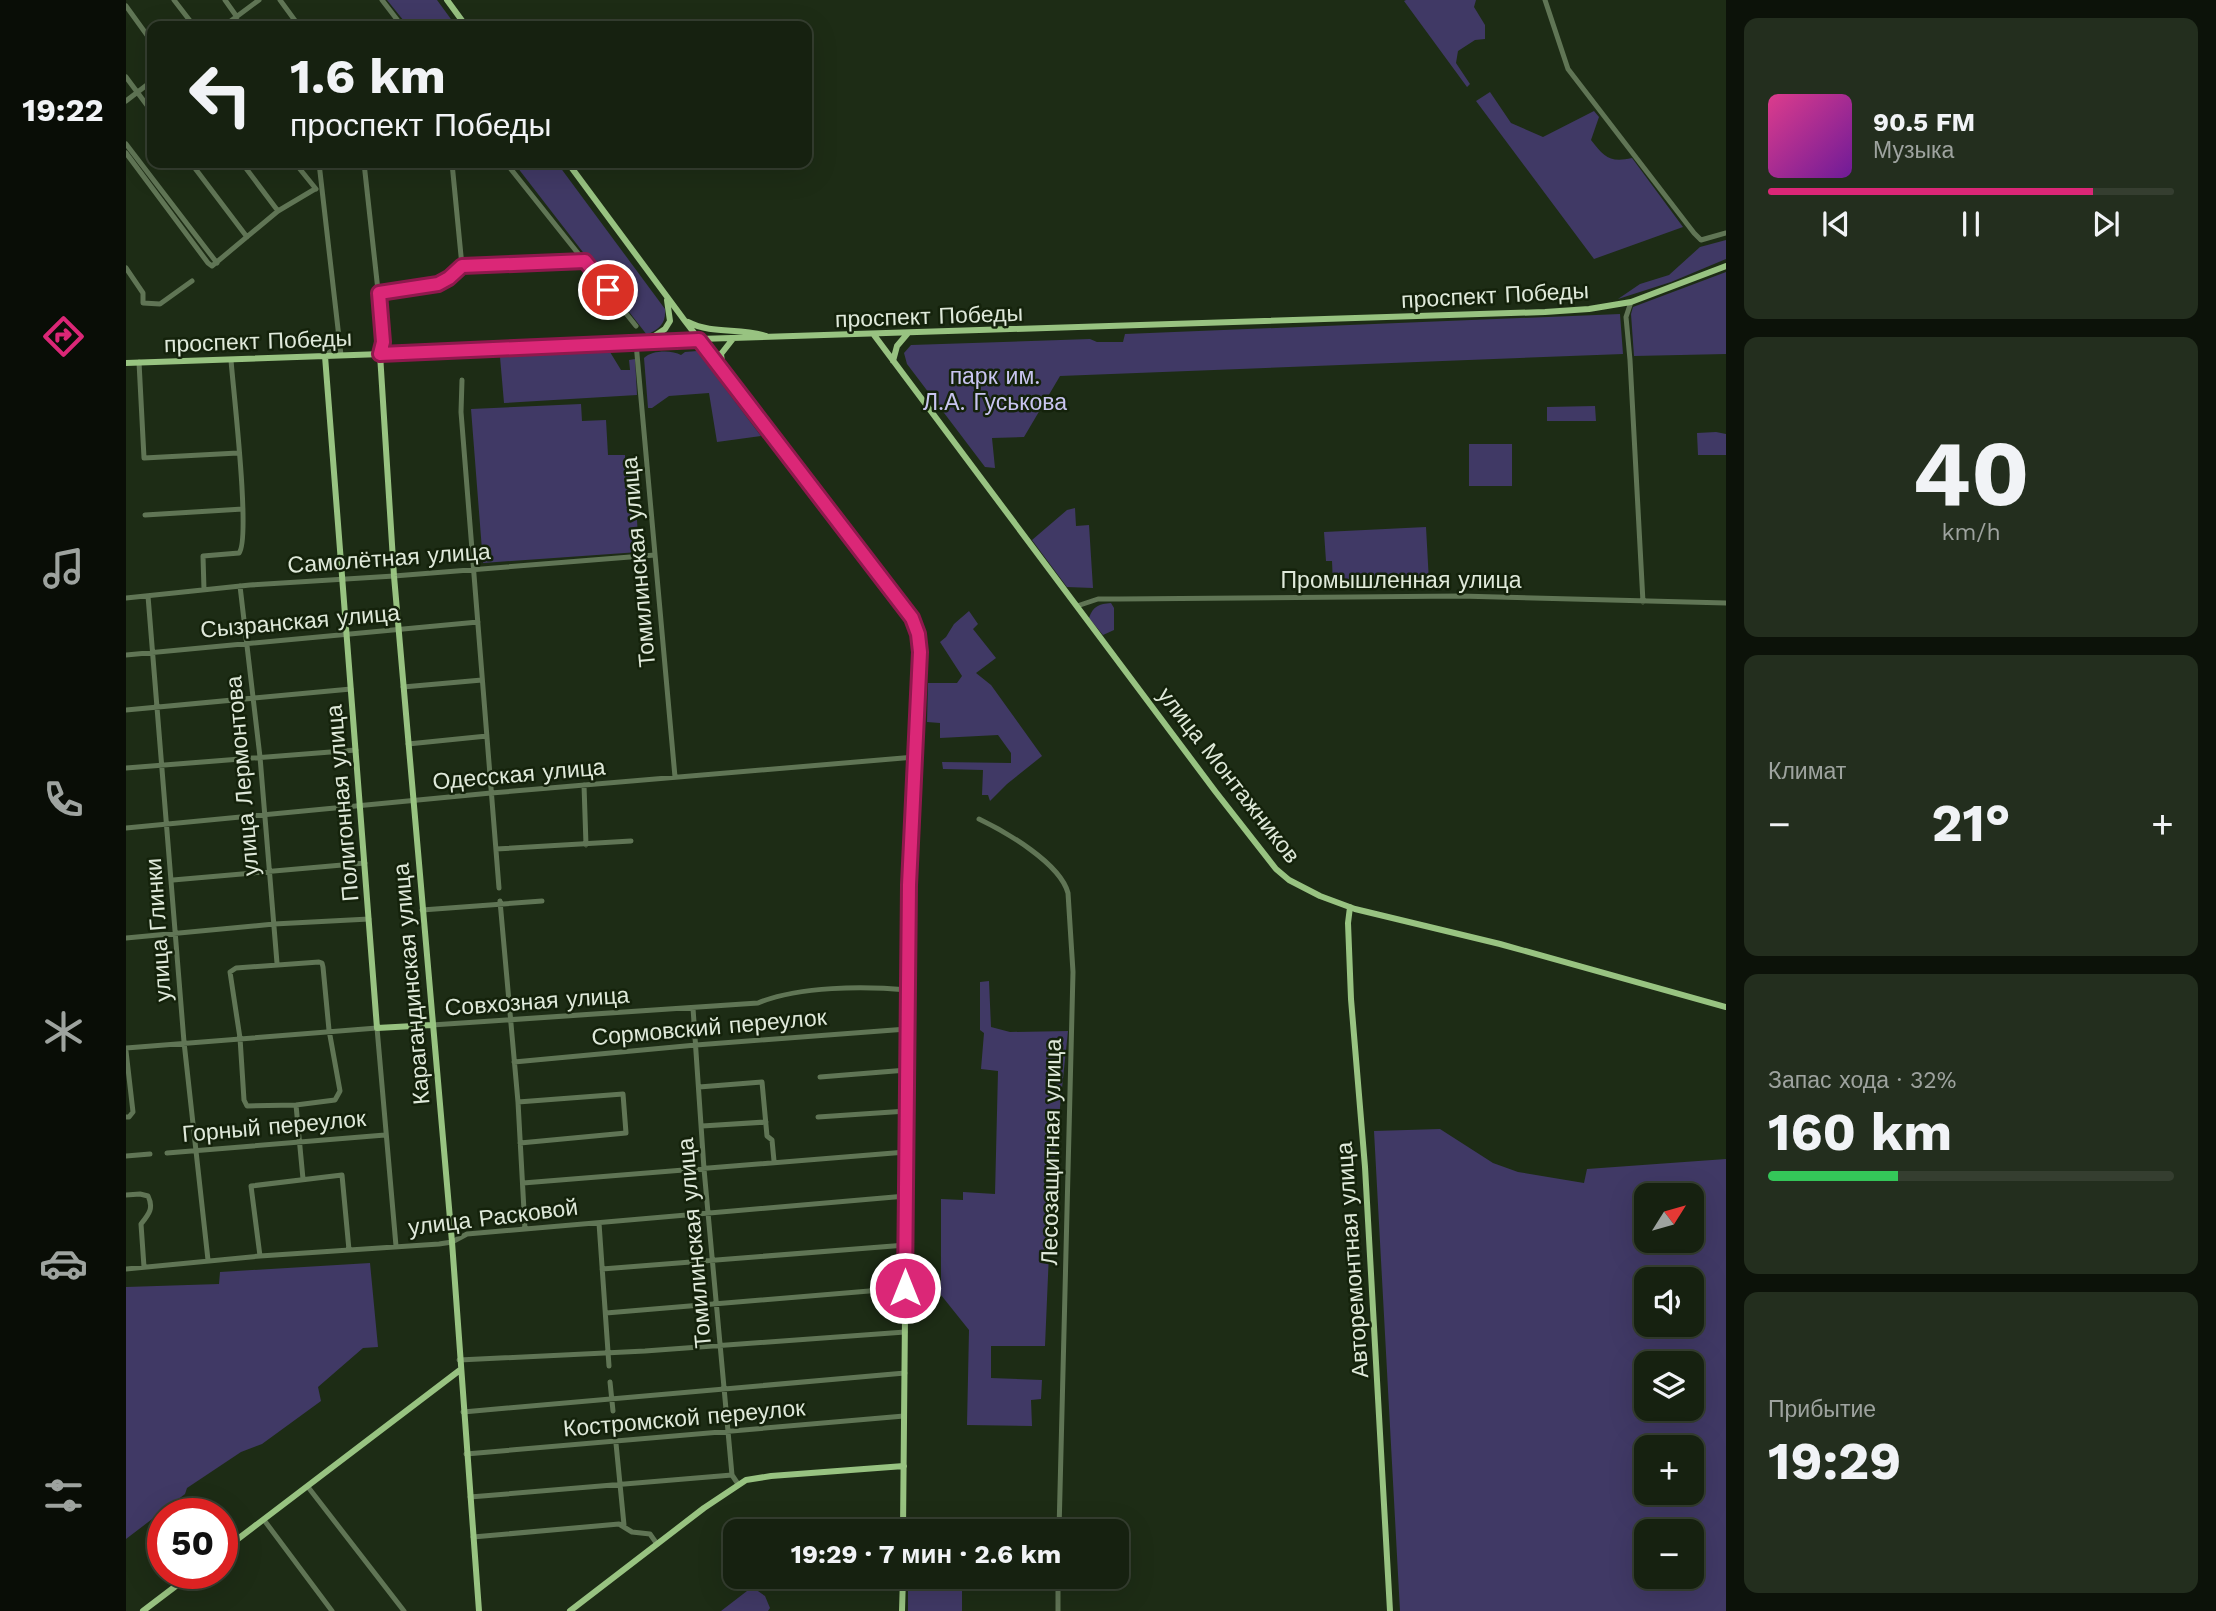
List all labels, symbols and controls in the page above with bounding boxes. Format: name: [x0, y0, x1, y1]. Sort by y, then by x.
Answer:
text: 1.6 km: [290, 47, 446, 105]
icon: left: [175, 49, 266, 140]
text: 19:22: [22, 91, 104, 129]
text: проспект Победы: [290, 106, 552, 144]
text: 90.5 FM: [1873, 107, 1975, 137]
text: Музыка: [1873, 137, 1954, 164]
icon: previous: [1817, 205, 1855, 243]
icon: pause: [1952, 205, 1990, 243]
icon: next: [2087, 205, 2125, 243]
pin: [578, 260, 638, 320]
icon: arrive: [589, 271, 627, 309]
street label: проспект Победы: [1400, 277, 1590, 314]
street label: проспект Победы: [835, 300, 1023, 333]
icon: directions: [39, 312, 88, 361]
street label: проспект Победы: [164, 325, 352, 358]
park label: парк им. Л.А. Гуськова: [923, 363, 1067, 416]
text: 40: [1912, 420, 2030, 527]
street label: Томилинская улица: [616, 455, 661, 668]
text: km/h: [1941, 519, 2001, 546]
street label: Самолётная улица: [287, 538, 492, 579]
icon: music: [39, 544, 88, 593]
street label: Промышленная улица: [1281, 567, 1522, 594]
street label: Сызранская улица: [199, 599, 401, 644]
street label: улица Лермонтова: [220, 675, 265, 877]
street label: улица Монтажников: [1152, 682, 1306, 868]
street label: Полигонная улица: [320, 703, 365, 902]
street label: Одесская улица: [431, 753, 607, 796]
text: Климат: [1768, 758, 1846, 785]
icon: phone: [39, 775, 88, 824]
text: 21°: [1931, 793, 2011, 854]
text: −: [1768, 802, 1791, 846]
text: +: [2151, 802, 2174, 846]
street label: улица Глинки: [140, 857, 177, 1003]
street label: Карагандинская улица: [387, 862, 436, 1106]
street label: Совхозная улица: [444, 982, 630, 1021]
street label: Сормовский переулок: [590, 1004, 829, 1051]
icon: climate: [39, 1007, 88, 1056]
street label: Лесозащитная улица: [1036, 1038, 1067, 1266]
text: Запас хода · 32%: [1768, 1067, 1956, 1094]
text: 160 km: [1768, 1102, 1952, 1163]
street label: Горный переулок: [181, 1105, 368, 1148]
street label: Томилинская улица: [672, 1136, 717, 1349]
street label: Авторемонтная улица: [1331, 1141, 1374, 1379]
north arrow: [1634, 1183, 1704, 1253]
map controls: [1634, 1183, 1704, 1589]
street label: улица Расковой: [407, 1194, 579, 1241]
icon: car: [39, 1239, 88, 1288]
position arrow: [868, 1251, 942, 1325]
button: sound: [1634, 1267, 1704, 1337]
button: layers: [1634, 1351, 1704, 1421]
street label: Костромской переулок: [562, 1394, 807, 1443]
text: Прибытие: [1768, 1396, 1876, 1423]
text: 19:29: [1768, 1431, 1901, 1492]
button: +: [1634, 1435, 1704, 1505]
icon: filters: [39, 1471, 88, 1520]
speed limit sign: 50: [147, 1498, 238, 1589]
button: −: [1634, 1519, 1704, 1589]
text: 19:29 · 7 мин · 2.6 km: [791, 1539, 1061, 1569]

